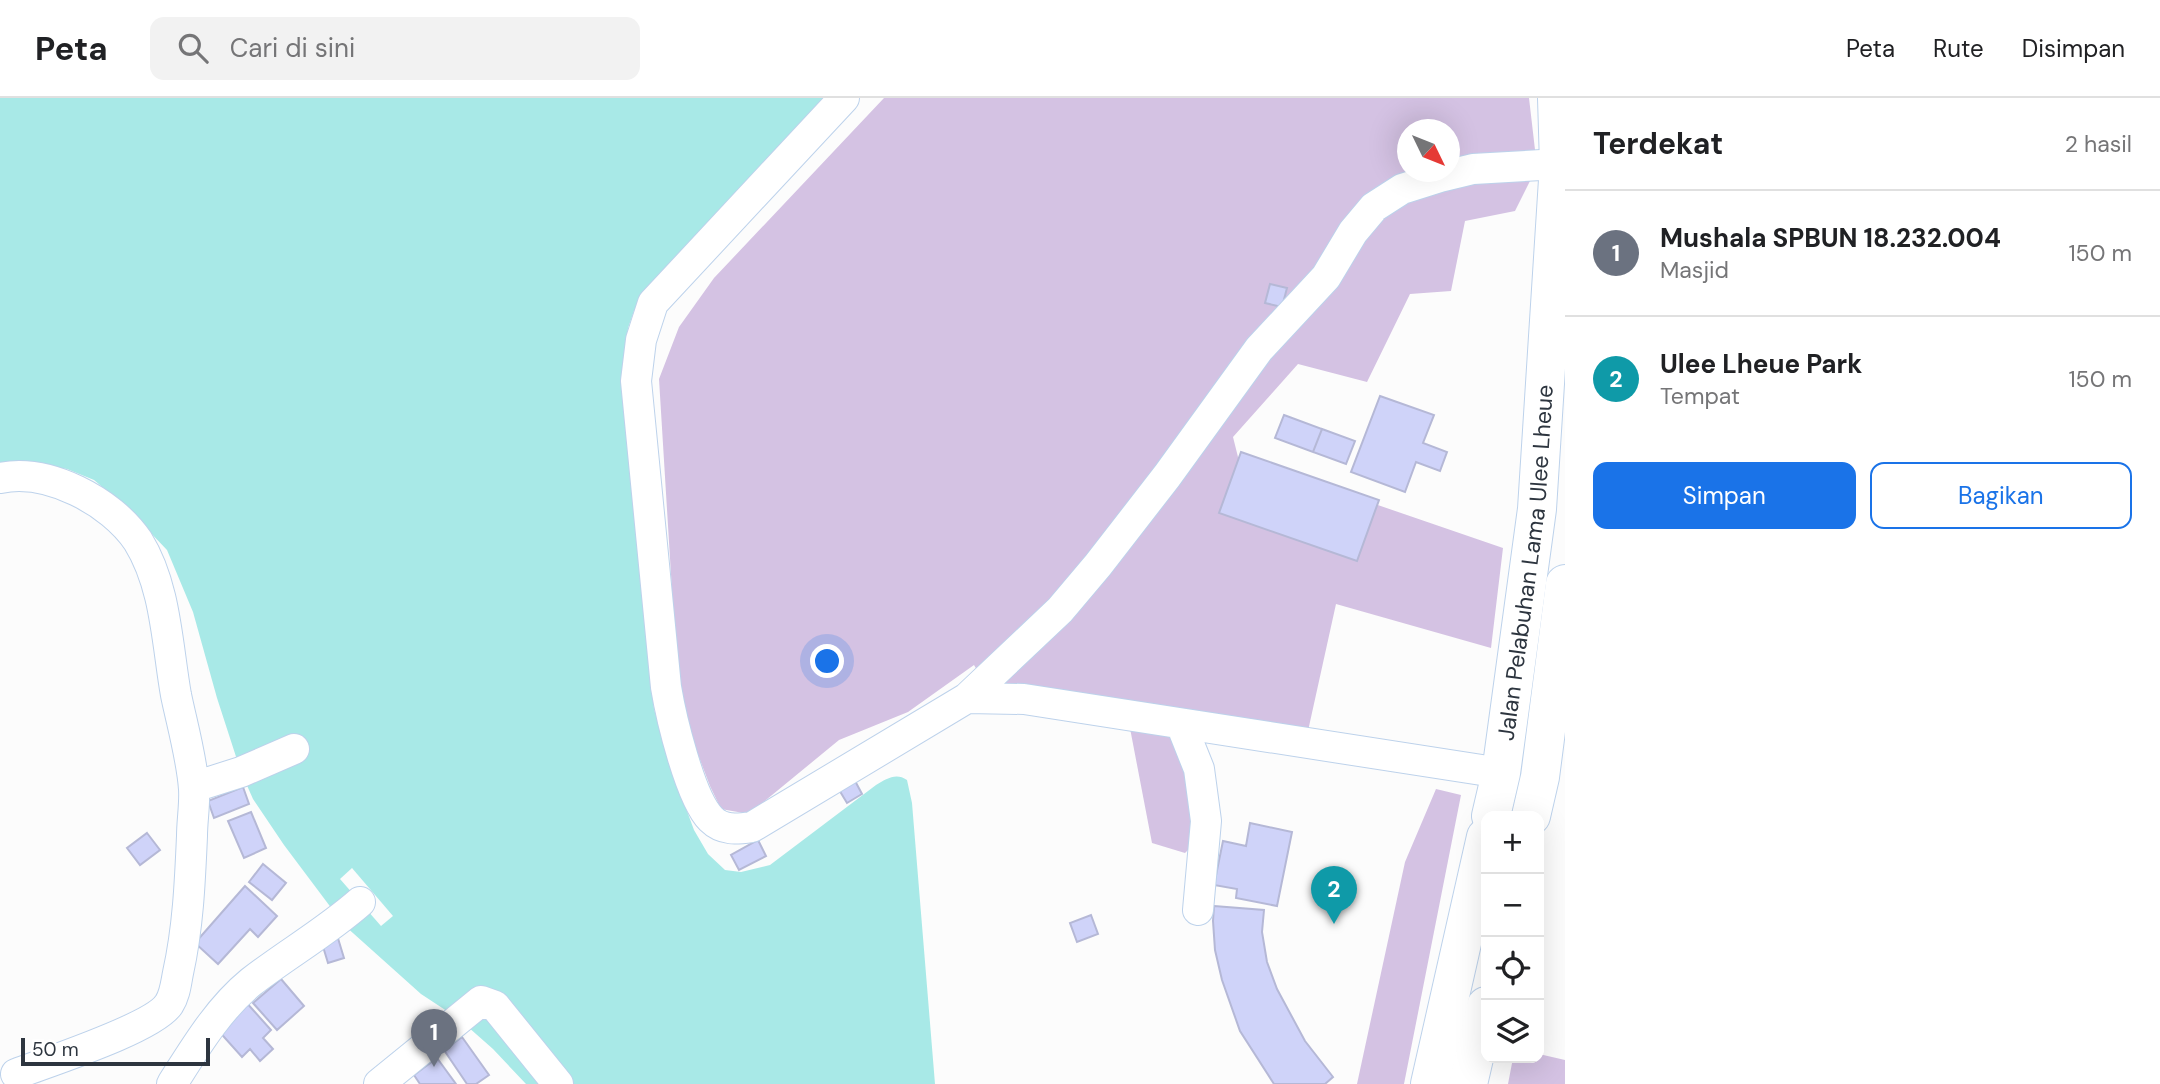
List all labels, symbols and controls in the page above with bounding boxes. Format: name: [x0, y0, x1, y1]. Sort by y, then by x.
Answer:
search box: [150, 17, 640, 80]
text: Peta: [35, 27, 108, 70]
icon: search: [174, 29, 212, 67]
text: Cari di sini: [230, 31, 355, 65]
text: Peta: [1846, 33, 1895, 64]
text: Rute: [1933, 33, 1984, 64]
text: Disimpan: [2022, 33, 2125, 64]
north arrow: [1397, 119, 1460, 182]
text: Terdekat: [1593, 124, 1723, 163]
text: 2 hasil: [2065, 129, 2132, 159]
text: Mushala SPBUN 18.232.004: [1660, 221, 2001, 255]
text: 1: [1612, 238, 1620, 268]
text: 150 m: [2068, 238, 2132, 268]
text: Masjid: [1660, 255, 1729, 285]
text: Ulee Lheue Park: [1660, 347, 1862, 381]
text: 2: [1609, 364, 1623, 394]
text: 150 m: [2068, 364, 2132, 394]
text: Tempat: [1660, 381, 1740, 411]
street label: Jalan Pelabuhan Lama Ulee Lheue: [1491, 384, 1560, 743]
button: Simpan: [1593, 462, 1856, 529]
button: Bagikan: [1870, 462, 2132, 529]
your location: [810, 644, 844, 678]
map controls: [1481, 811, 1544, 1063]
button: +: [1481, 811, 1544, 874]
pin: 2: [1311, 866, 1357, 924]
button: −: [1481, 874, 1544, 937]
button: locate: [1481, 937, 1544, 1000]
button: layers: [1481, 1000, 1544, 1063]
pin: 1: [411, 1009, 457, 1067]
scale bar: [21, 1035, 210, 1067]
text: 50 m: [32, 1037, 79, 1062]

